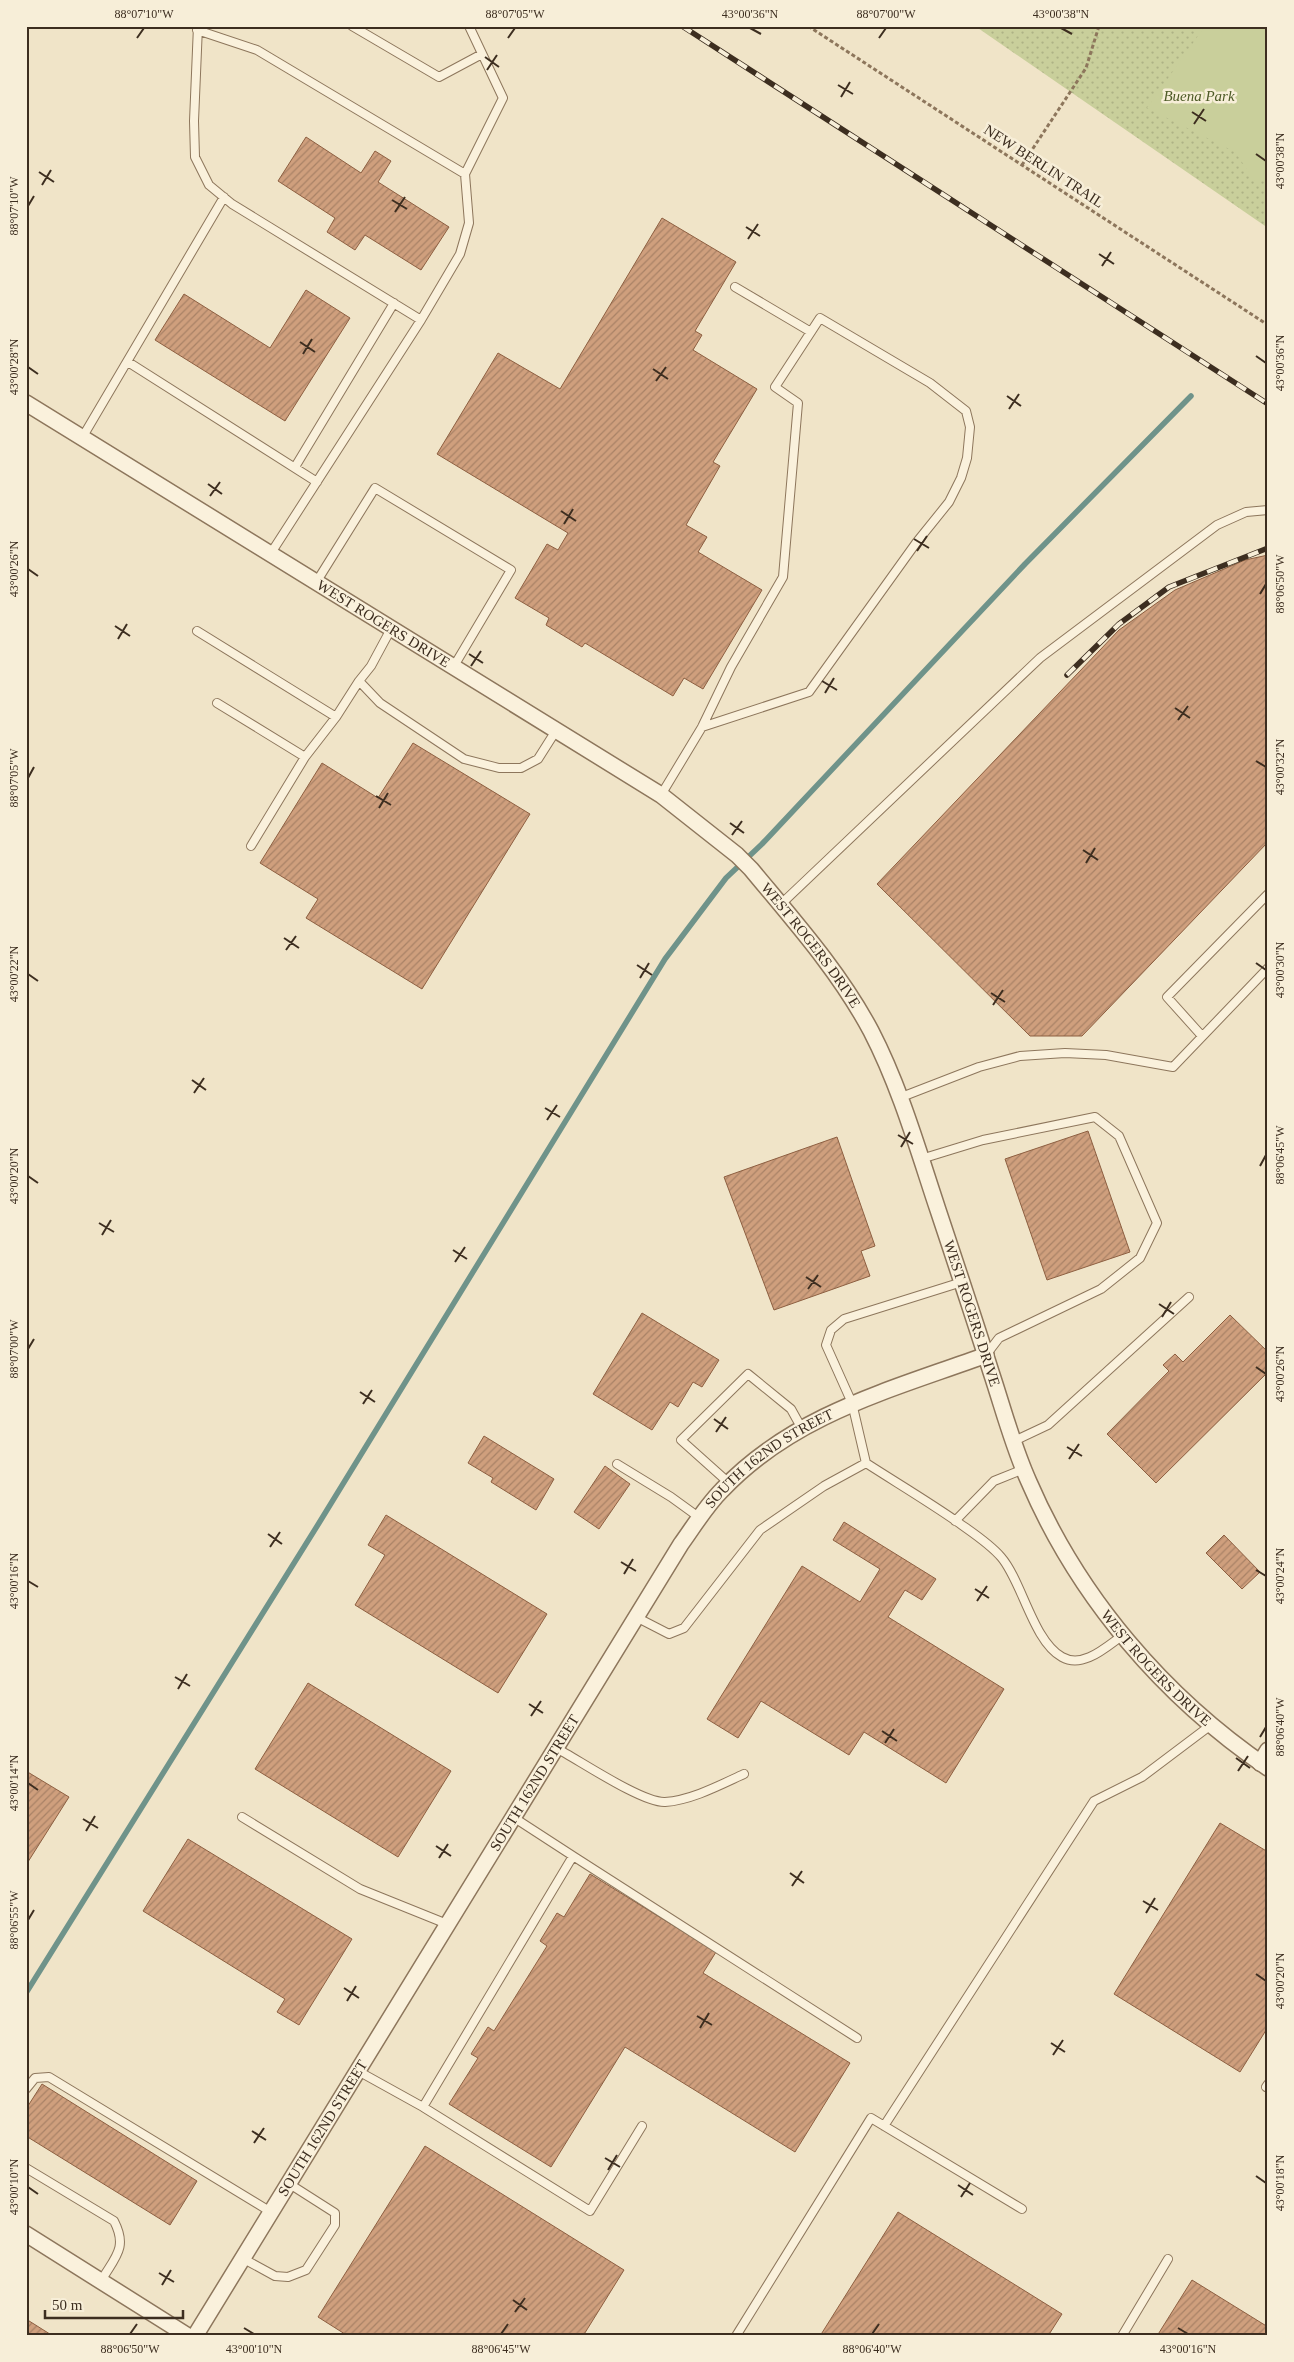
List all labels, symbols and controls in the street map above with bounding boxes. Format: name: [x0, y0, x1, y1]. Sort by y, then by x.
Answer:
text: 88°07'10"W: [114, 7, 174, 21]
text: 88°07'05"W: [485, 7, 545, 21]
text: 43°00'36"N: [722, 7, 779, 21]
text: 88°07'00"W: [856, 7, 916, 21]
text: 43°00'38"N: [1033, 7, 1090, 21]
park label: Buena Park: [1163, 88, 1235, 104]
street label: NEW BERLIN TRAIL: [981, 121, 1107, 211]
text: 43°00'38"N: [1273, 132, 1287, 189]
text: 88°07'10"W: [7, 176, 21, 236]
text: 43°00'36"N: [1273, 334, 1287, 391]
text: 43°00'28"N: [7, 338, 21, 395]
text: 43°00'26"N: [7, 540, 21, 597]
text: 88°06'50"W: [1273, 554, 1287, 614]
street label: WEST ROGERS DRIVE: [314, 577, 453, 671]
text: 43°00'32"N: [1273, 738, 1287, 795]
text: 88°07'05"W: [7, 748, 21, 808]
street label: WEST ROGERS DRIVE: [758, 880, 864, 1011]
text: 43°00'30"N: [1273, 941, 1287, 998]
text: 43°00'22"N: [7, 945, 21, 1002]
text: 88°06'45"W: [1273, 1125, 1287, 1185]
text: 43°00'20"N: [7, 1147, 21, 1204]
street label: WEST ROGERS DRIVE: [941, 1238, 1003, 1389]
text: 88°07'00"W: [7, 1319, 21, 1379]
text: 43°00'26"N: [1273, 1345, 1287, 1402]
street label: SOUTH 162ND STREET: [702, 1406, 836, 1511]
text: 43°00'24"N: [1273, 1547, 1287, 1604]
text: 43°00'16"N: [7, 1552, 21, 1609]
street label: WEST ROGERS DRIVE: [1098, 1607, 1214, 1729]
text: 88°06'40"W: [1273, 1697, 1287, 1757]
street label: SOUTH 162ND STREET: [487, 1712, 582, 1854]
text: 43°00'14"N: [7, 1754, 21, 1811]
text: 88°06'55"W: [7, 1890, 21, 1950]
text: 43°00'20"N: [1273, 1952, 1287, 2009]
street label: SOUTH 162ND STREET: [275, 2057, 370, 2199]
text: 43°00'18"N: [1273, 2154, 1287, 2211]
text: 43°00'10"N: [7, 2158, 21, 2215]
scale bar: [45, 2287, 182, 2319]
text: 50 m: [52, 2297, 83, 2313]
text: 88°06'50"W: [100, 2342, 160, 2356]
text: 43°00'10"N: [226, 2342, 283, 2356]
text: 88°06'45"W: [471, 2342, 531, 2356]
text: 88°06'40"W: [842, 2342, 902, 2356]
text: 43°00'16"N: [1160, 2342, 1217, 2356]

